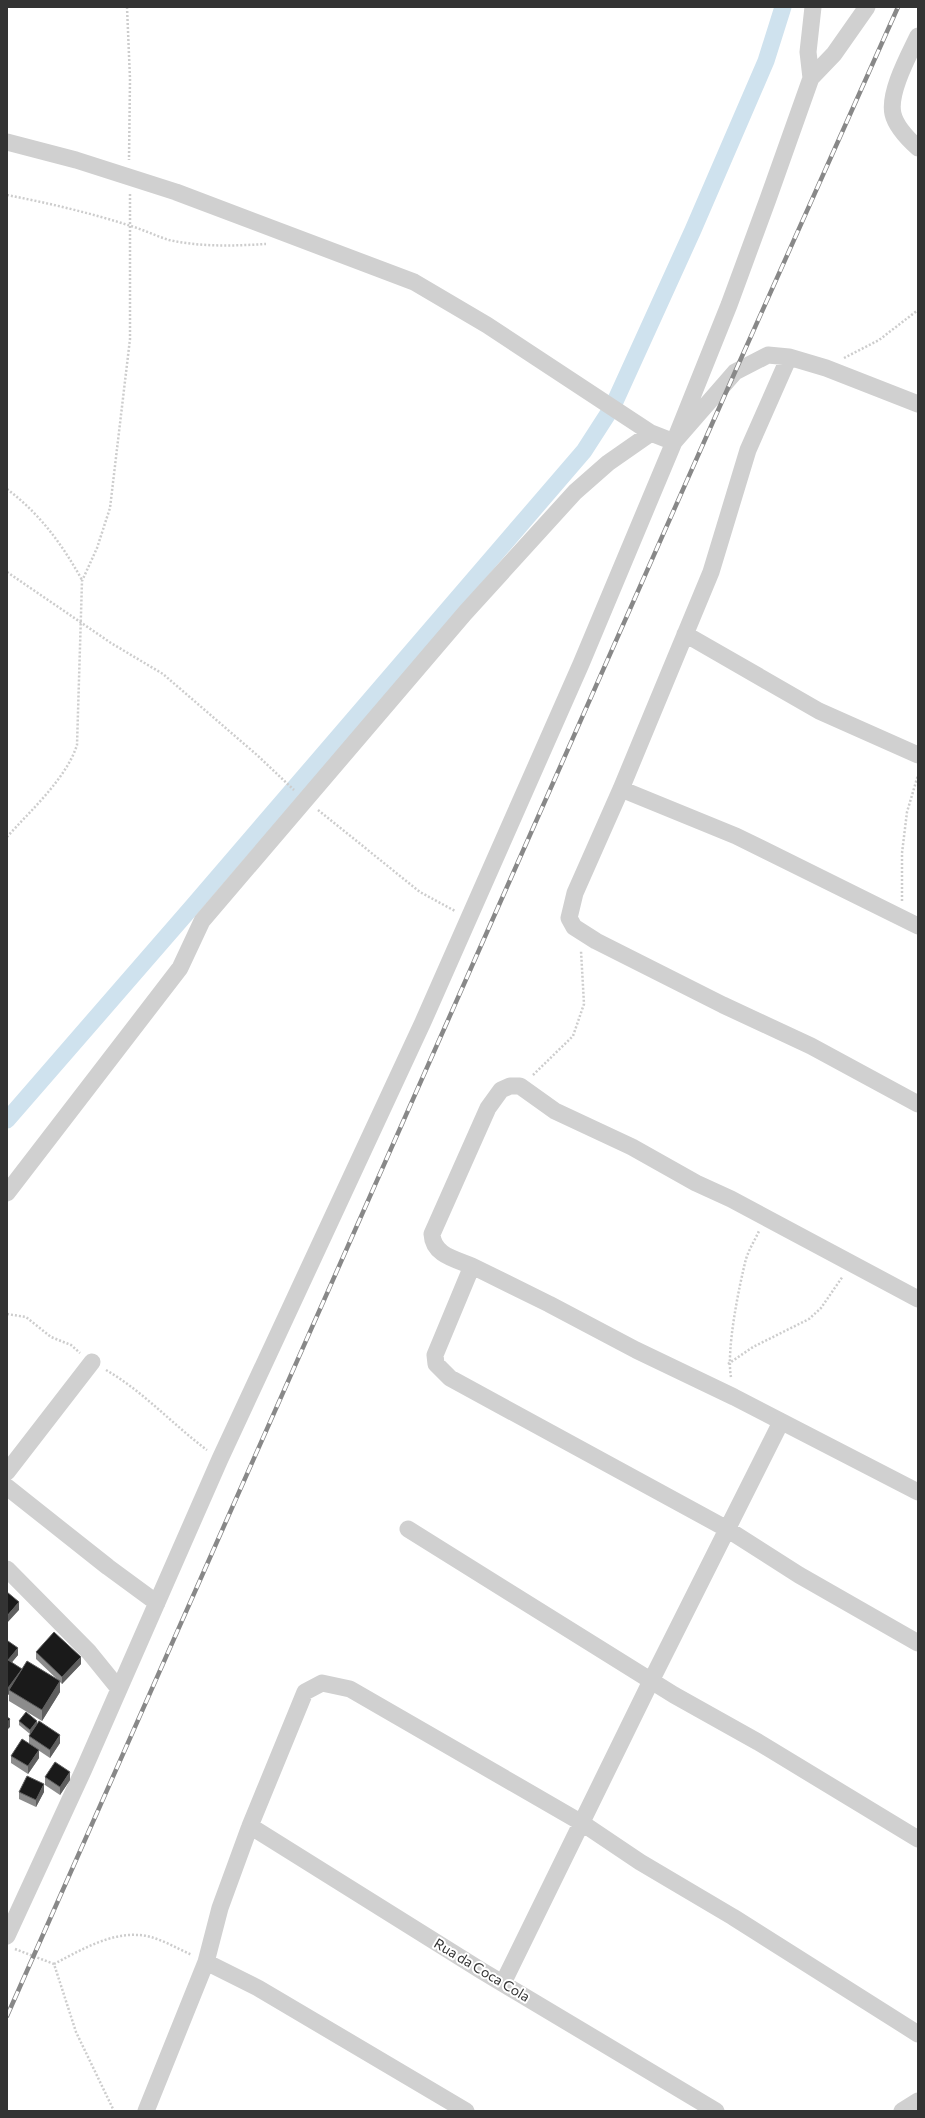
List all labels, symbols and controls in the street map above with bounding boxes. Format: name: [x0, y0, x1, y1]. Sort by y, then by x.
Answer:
street label: Rua da Coca Cola: [431, 1934, 533, 2005]

